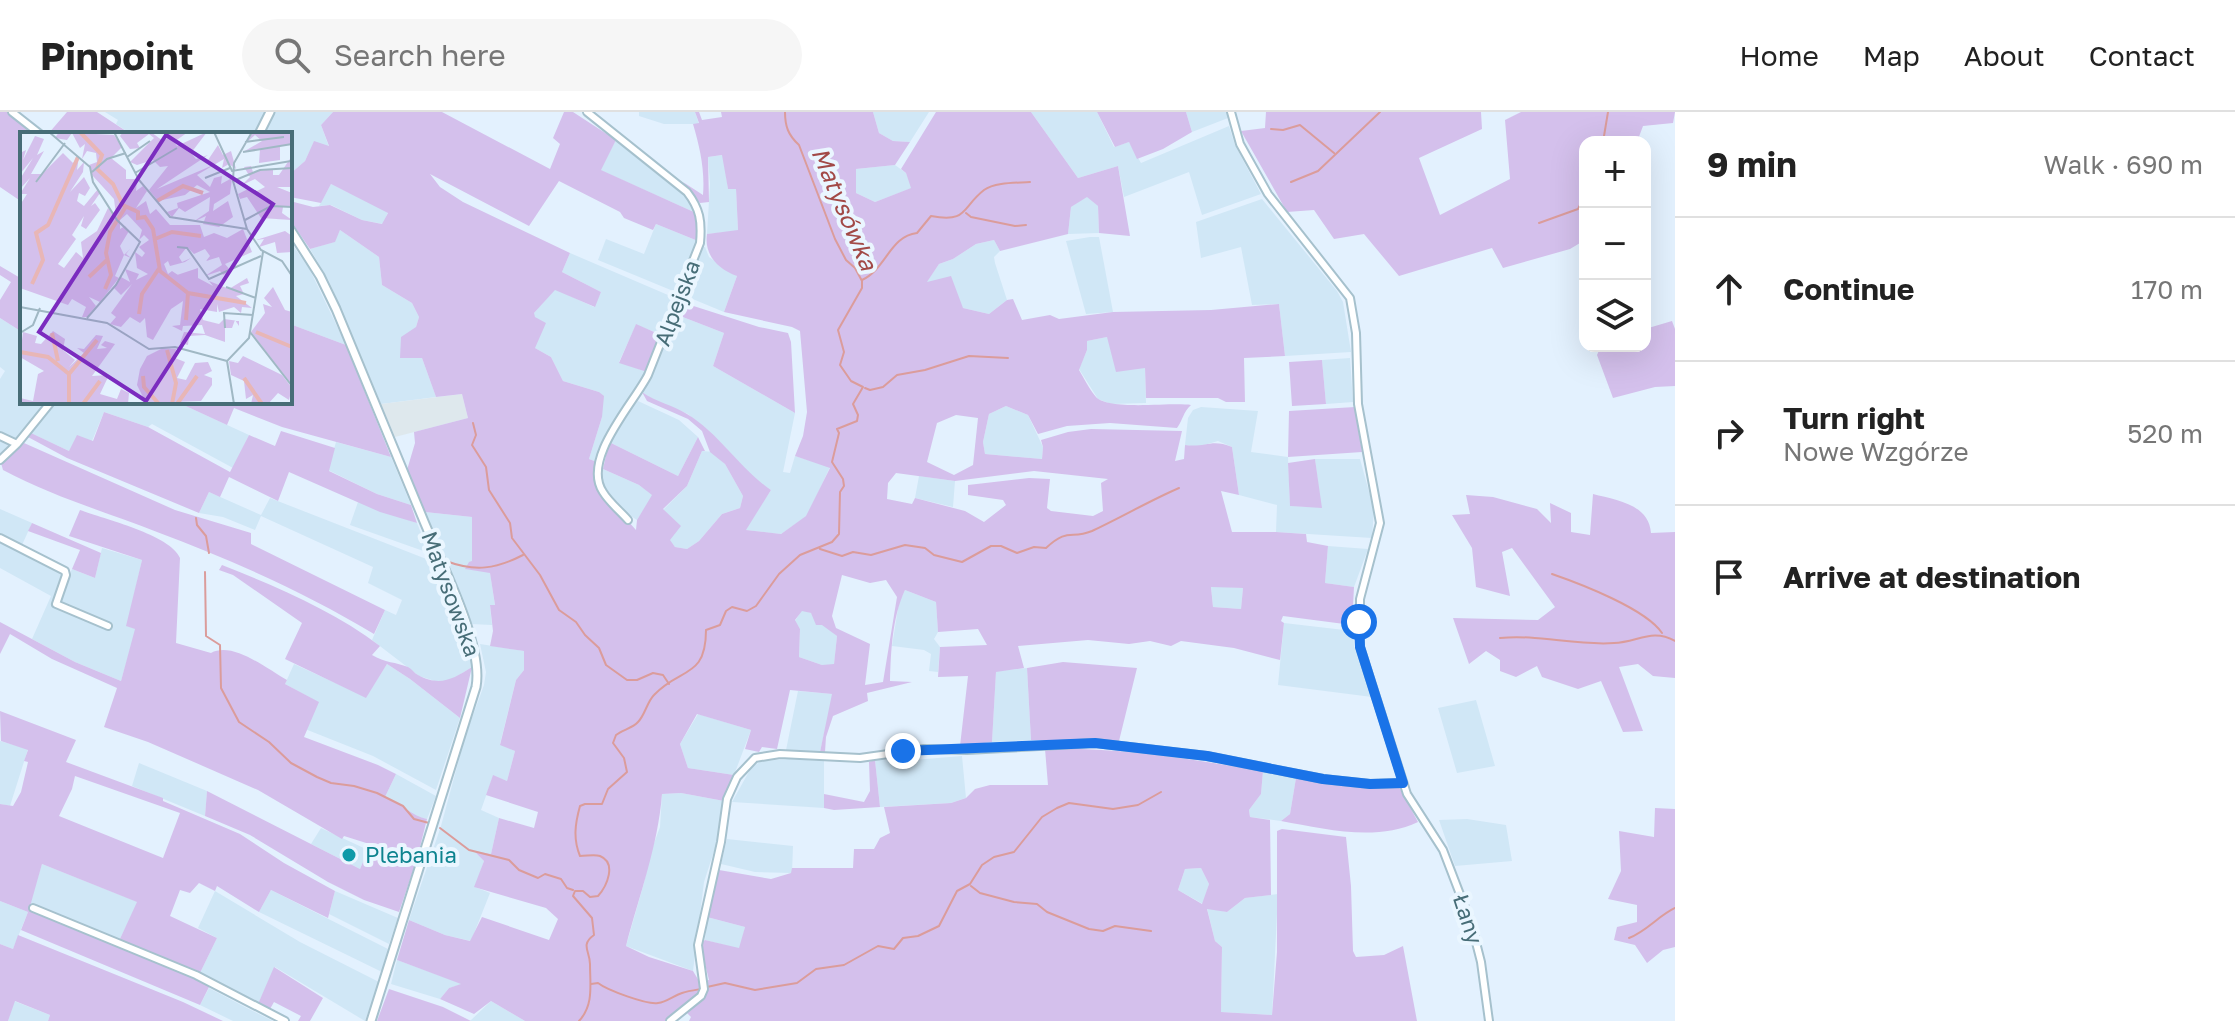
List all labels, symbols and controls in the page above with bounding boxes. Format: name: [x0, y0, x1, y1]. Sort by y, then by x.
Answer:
search box: [242, 19, 802, 91]
text: Pinpoint: [40, 33, 194, 78]
icon: search: [270, 33, 314, 77]
text: Search here: [334, 37, 506, 73]
text: Home: [1740, 39, 1819, 72]
text: Map: [1863, 39, 1920, 72]
text: About: [1964, 39, 2045, 72]
text: Contact: [2089, 39, 2195, 72]
inset map: [20, 132, 292, 404]
map controls: [1579, 136, 1651, 352]
button: +: [1579, 136, 1651, 208]
water label: Matysówka: [806, 143, 885, 276]
text: 9 min: [1707, 144, 1797, 184]
text: Walk · 690 m: [2043, 149, 2203, 180]
button: −: [1579, 208, 1651, 280]
street label: Alpejska: [648, 256, 705, 350]
icon: ahead: [1707, 267, 1751, 311]
text: Continue: [1783, 271, 1914, 307]
text: 170 m: [2131, 274, 2203, 305]
button: layers: [1579, 280, 1651, 352]
text: Turn right: [1783, 400, 1925, 436]
icon: right: [1707, 411, 1751, 455]
text: 520 m: [2127, 418, 2203, 449]
text: Nowe Wzgórze: [1783, 436, 1969, 467]
street label: Matysowska: [416, 527, 487, 660]
icon: arrive: [1707, 555, 1751, 599]
text: Arrive at destination: [1783, 559, 2080, 595]
route start: [1341, 604, 1377, 640]
route end: [885, 733, 921, 769]
place label: Plebania: [365, 841, 457, 868]
marker: Plebania: [340, 846, 358, 864]
street label: Łany: [1448, 890, 1489, 947]

